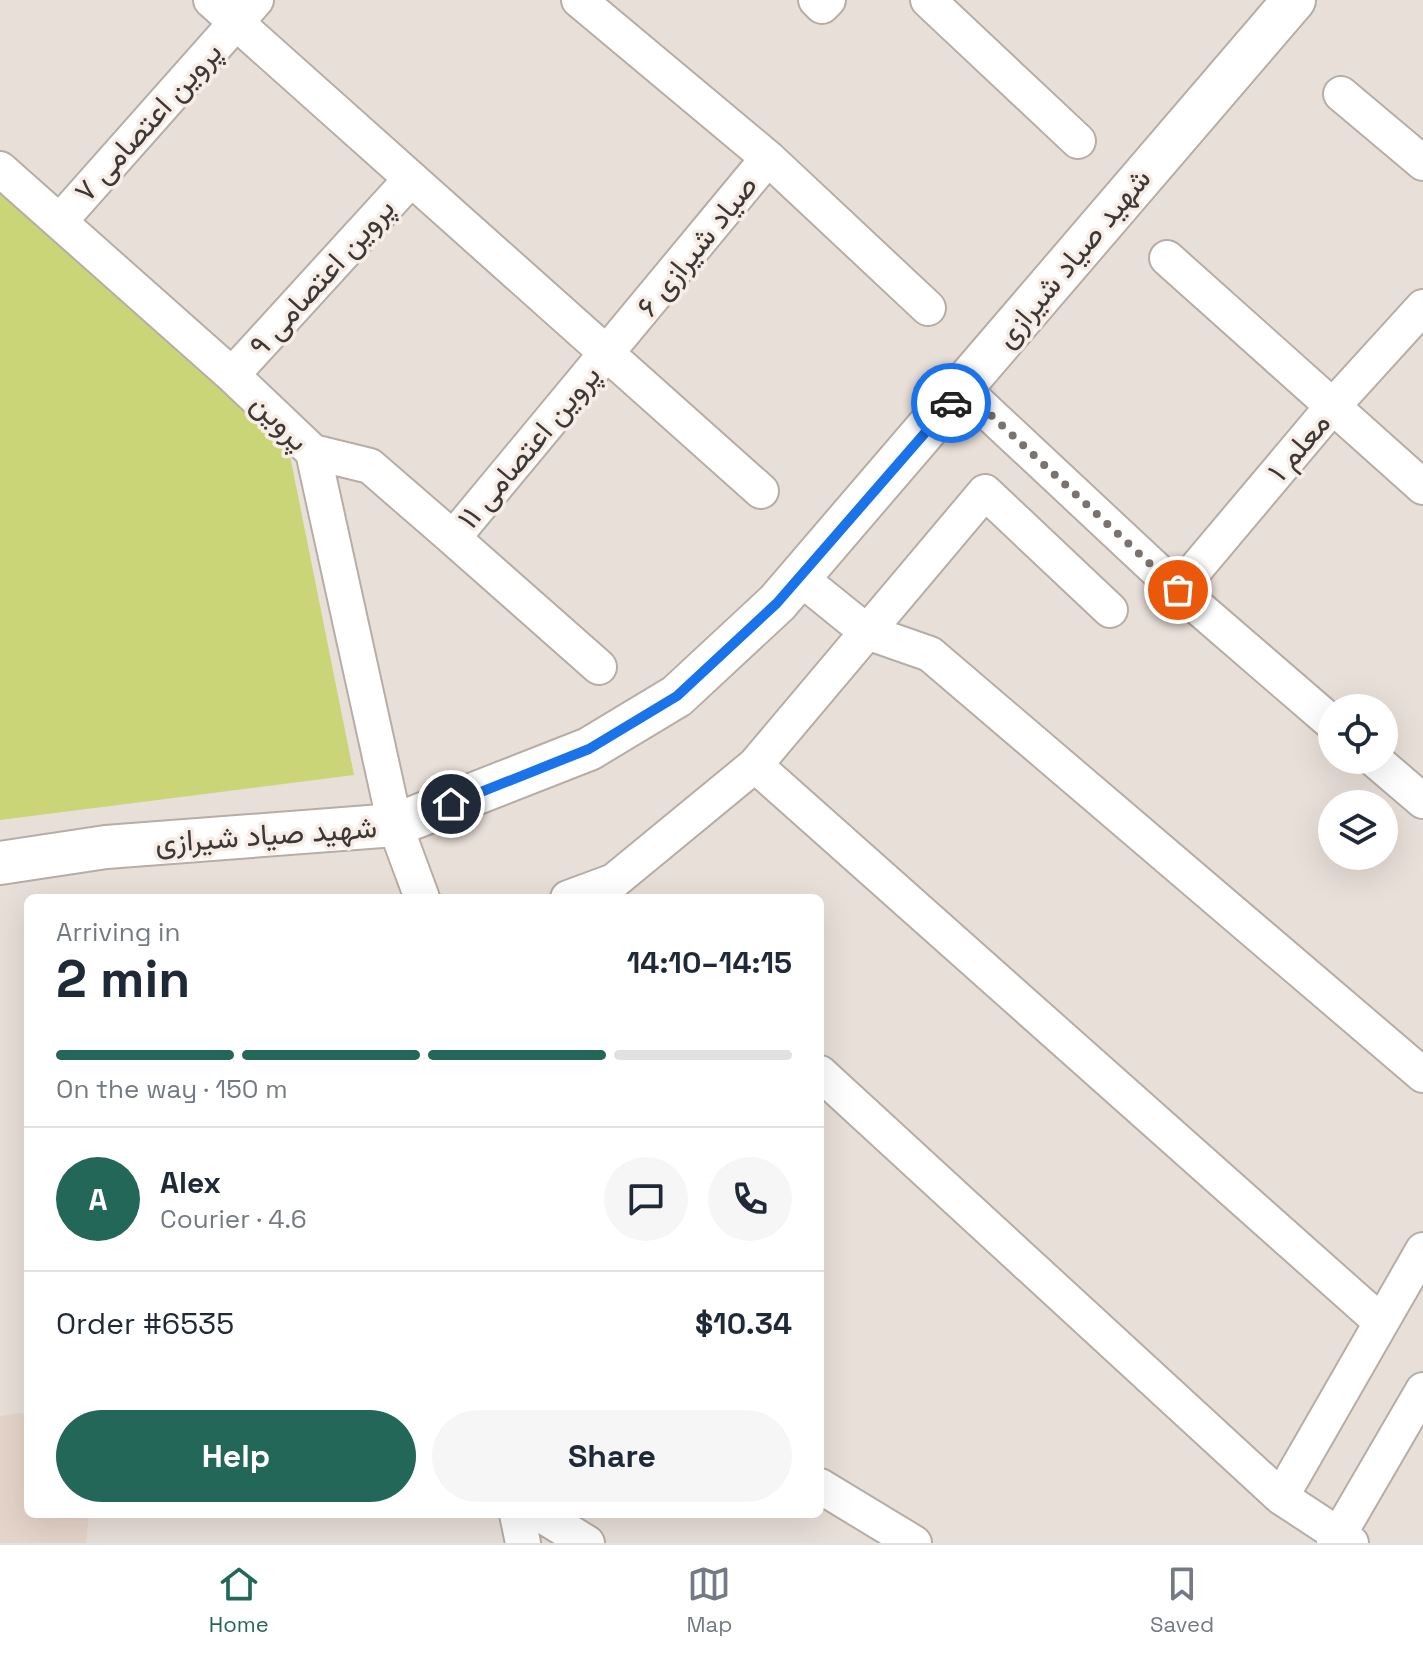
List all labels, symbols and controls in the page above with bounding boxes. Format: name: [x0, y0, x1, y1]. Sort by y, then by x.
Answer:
street label: پروین اعتصامی ۷: [65, 33, 231, 211]
street label: شهید صیاد شیرازی: [986, 160, 1159, 355]
street label: صیاد شیرازی ۶: [627, 167, 766, 325]
street label: پروین اعتصامی ۹: [240, 189, 404, 365]
street label: پروین اعتصامی ۱۱: [449, 357, 609, 537]
courier: [911, 363, 991, 443]
icon: car: [929, 381, 973, 425]
street label: پروین: [242, 384, 318, 460]
street label: معلم ۱: [1259, 404, 1339, 489]
pin: [1144, 556, 1212, 624]
icon: bag: [1156, 568, 1200, 612]
map controls: [1318, 694, 1398, 870]
button: locate: [1318, 694, 1398, 774]
pin: [417, 770, 485, 838]
icon: home: [429, 782, 473, 826]
button: layers: [1318, 790, 1398, 870]
street label: شهید صیاد شیرازی: [154, 807, 378, 862]
text: Arriving in: [56, 915, 180, 949]
text: 14:10–14:15: [627, 943, 792, 982]
text: 2 min: [56, 946, 190, 1012]
text: On the way · 150 m: [56, 1072, 288, 1106]
button: chat: [604, 1157, 688, 1241]
button: phone: [708, 1157, 792, 1241]
text: Alex: [160, 1163, 221, 1202]
text: A: [88, 1180, 108, 1219]
text: Courier · 4.6: [160, 1202, 307, 1236]
text: Order #6535: [56, 1304, 234, 1343]
text: $10.34: [695, 1304, 792, 1343]
button: Help: [56, 1410, 416, 1502]
button: Share: [432, 1410, 792, 1502]
tab: Home: [209, 1562, 269, 1638]
tab: Map: [686, 1562, 732, 1638]
tab: Saved: [1150, 1562, 1214, 1638]

